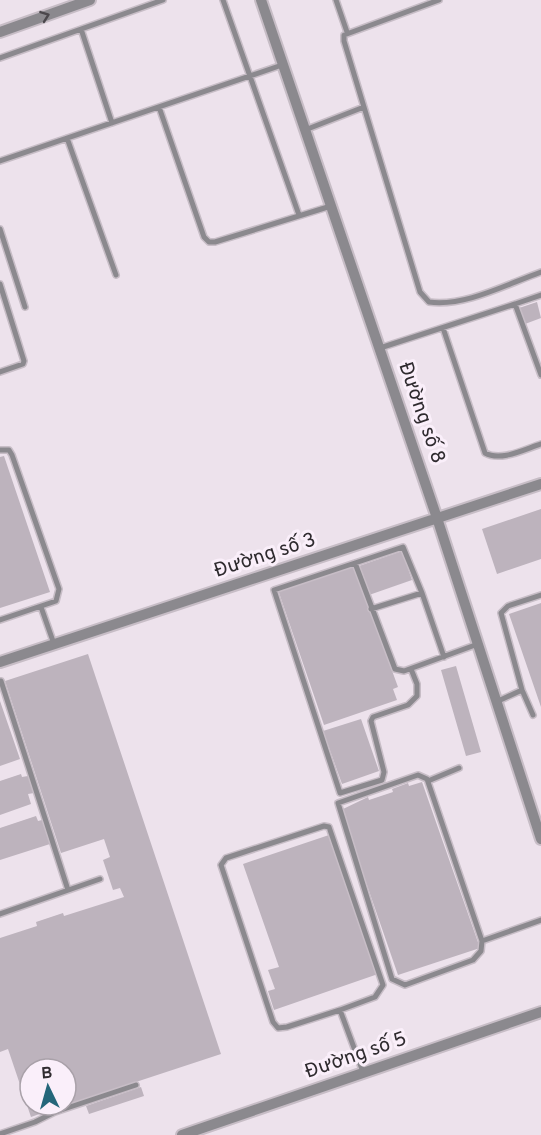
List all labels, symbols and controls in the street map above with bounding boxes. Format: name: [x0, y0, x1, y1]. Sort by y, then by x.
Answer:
one-way arrow: [39, 11, 50, 23]
street label: Đường số 8: [392, 359, 451, 467]
street label: Đường số 3: [211, 526, 319, 585]
street label: Đường số 5: [301, 1026, 410, 1086]
north arrow: [18, 1057, 78, 1117]
text: B: [40, 1064, 53, 1084]

